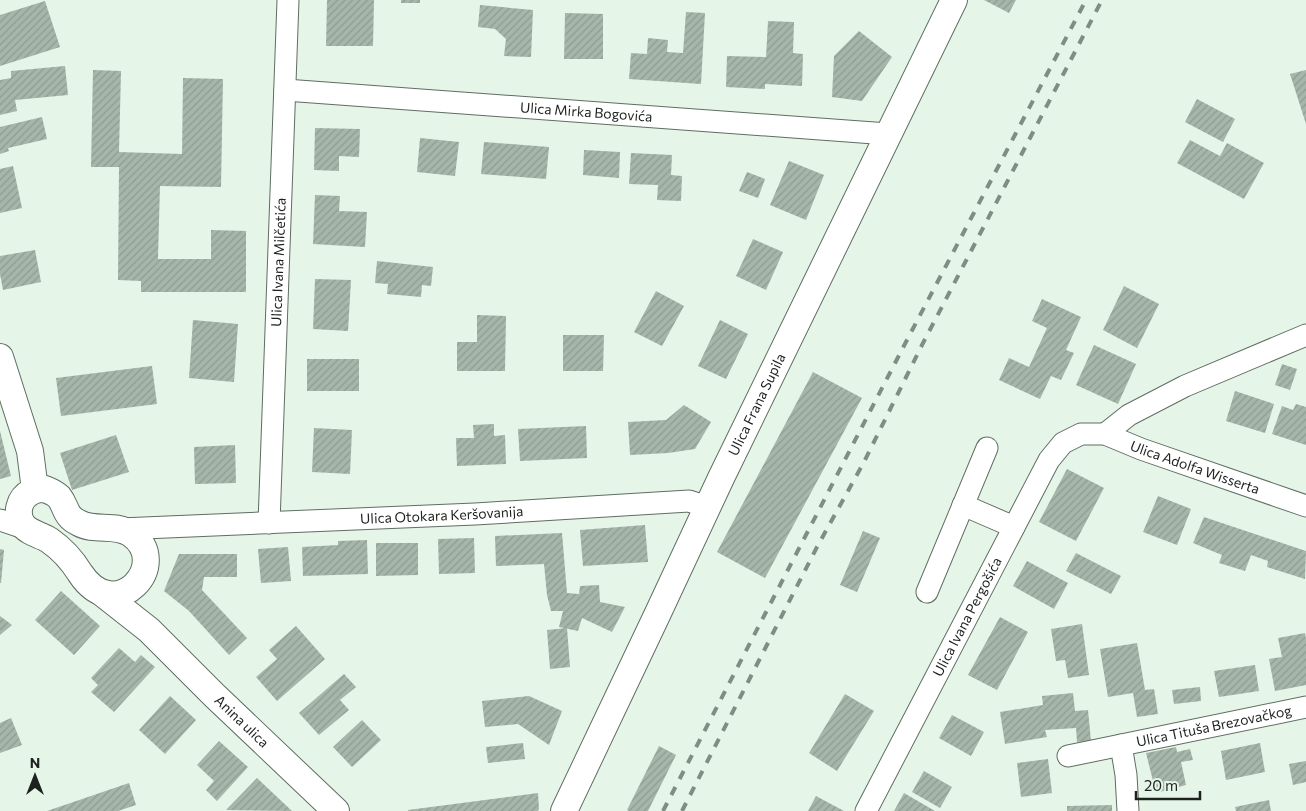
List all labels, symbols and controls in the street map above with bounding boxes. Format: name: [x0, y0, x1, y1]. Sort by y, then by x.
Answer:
street label: Ulica Mirka Bogovića: [519, 98, 653, 125]
street label: Ulica Ivana Milčetića: [267, 197, 289, 327]
street label: Ulica Frana Supila: [724, 350, 789, 458]
street label: Ulica Adolfa Wisserta: [1128, 436, 1262, 497]
street label: Ulica Otokara Keršovanija: [360, 502, 524, 527]
street label: Ulica Ivana Pergošića: [929, 554, 1005, 679]
street label: Anina ulica: [211, 691, 273, 751]
street label: Ulica Tituša Brezovačkog: [1135, 701, 1294, 750]
north arrow: [10, 751, 60, 801]
text: N: [30, 754, 40, 771]
scale bar: [1136, 768, 1200, 800]
text: 20 m: [1144, 776, 1178, 794]

